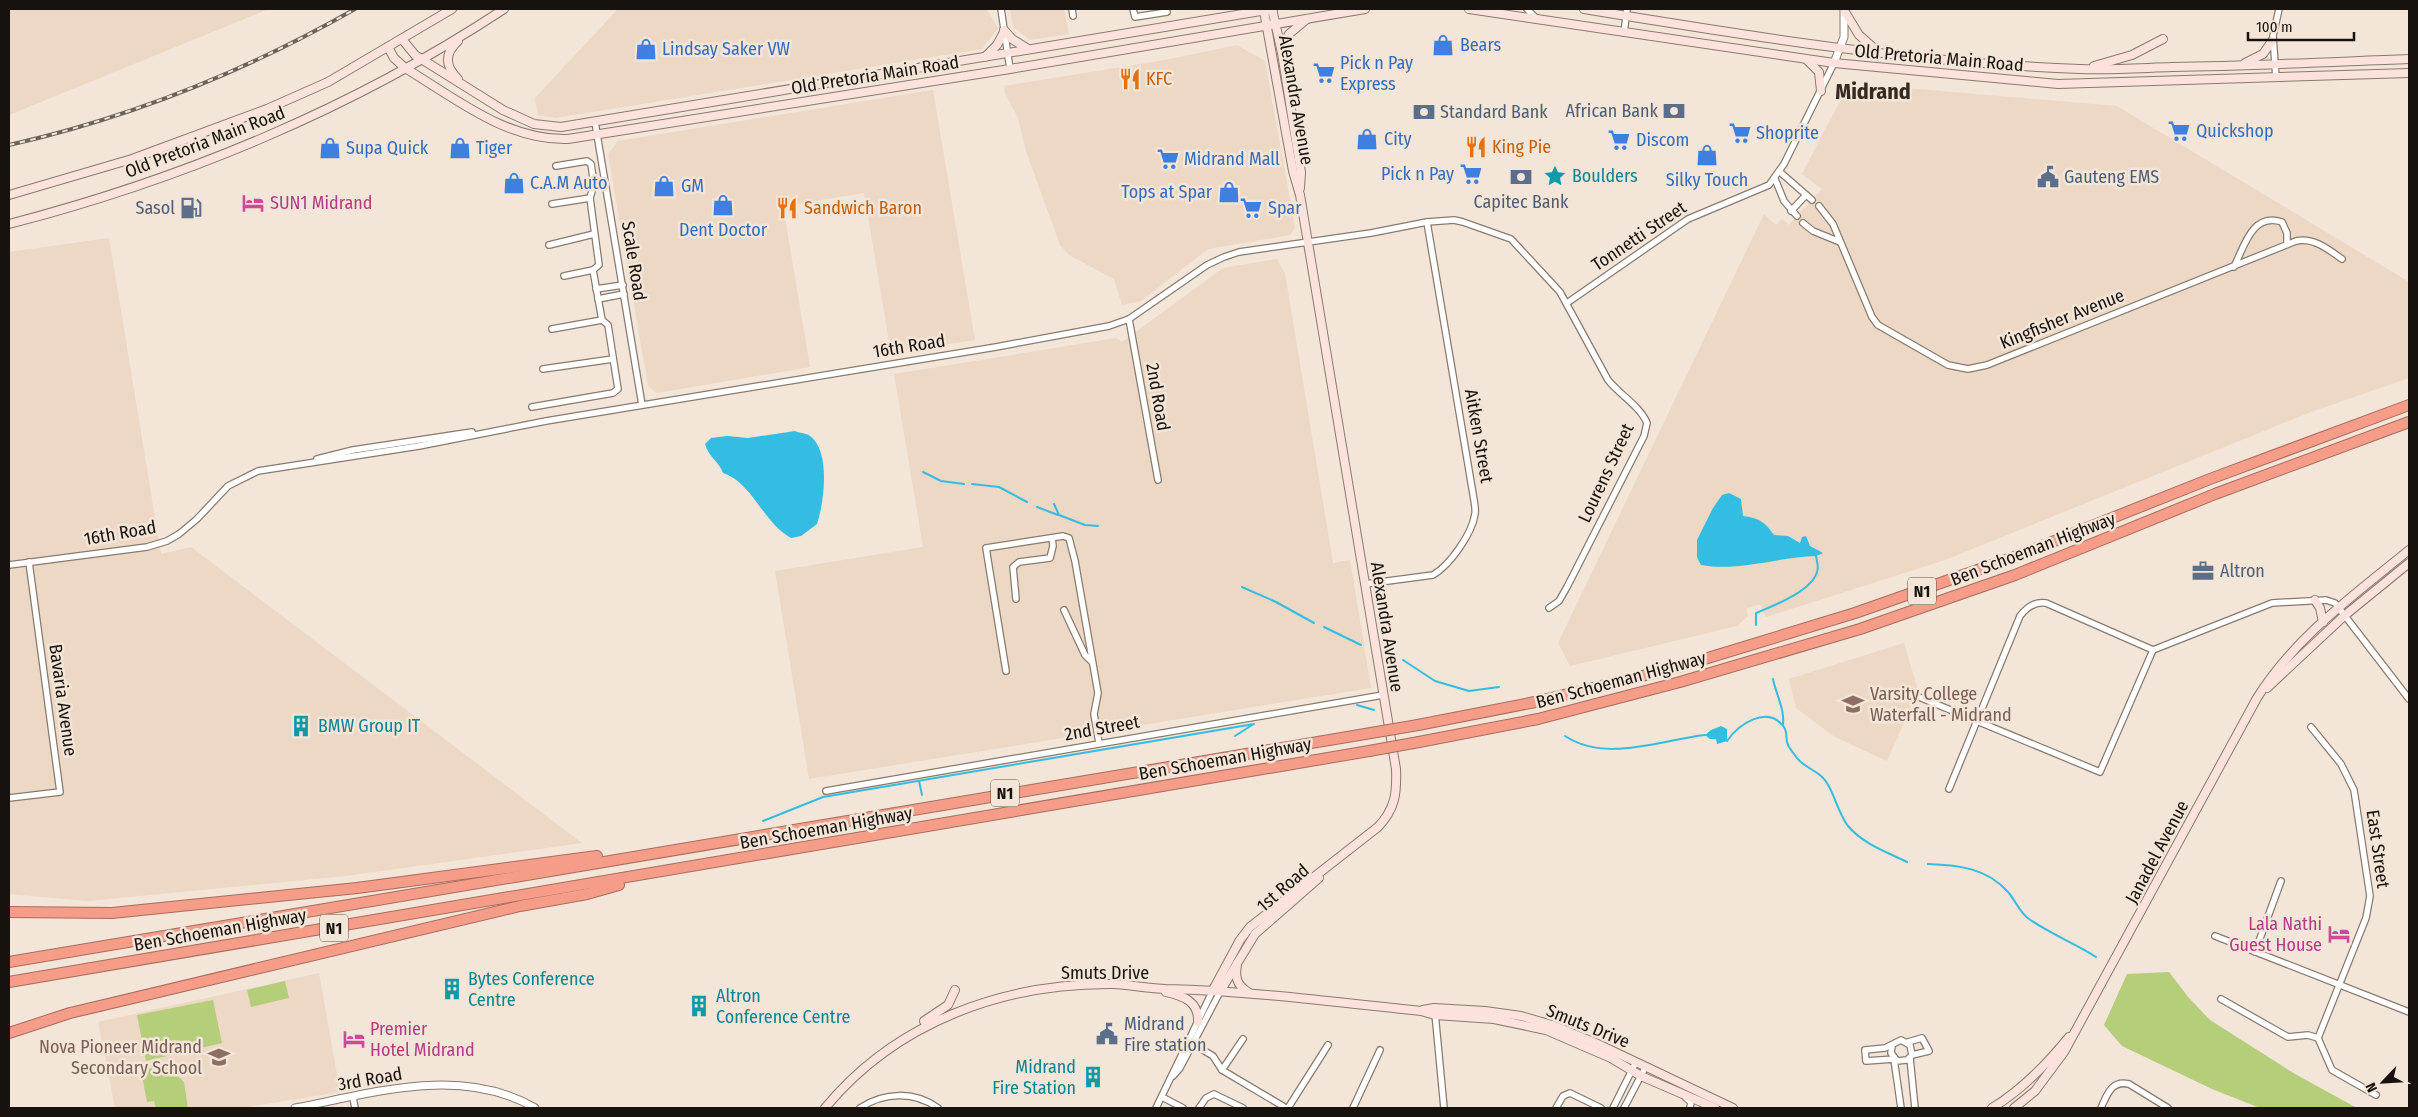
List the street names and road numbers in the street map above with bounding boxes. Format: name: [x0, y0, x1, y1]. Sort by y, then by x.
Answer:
street label: Alexandra Avenue: [1274, 33, 1318, 167]
street label: Old Pretoria Main Road: [1854, 40, 2024, 76]
street label: Old Pretoria Main Road: [789, 51, 961, 99]
street label: Old Pretoria Main Road: [122, 101, 288, 183]
street label: Tonnetti Street: [1587, 196, 1691, 276]
street label: Scale Road: [617, 220, 651, 302]
street label: Kingfisher Avenue: [1997, 284, 2127, 354]
street label: 16th Road: [871, 329, 947, 363]
street label: 2nd Road: [1141, 361, 1175, 433]
street label: Aitken Street: [1460, 387, 1498, 485]
street label: Lourens Street: [1573, 420, 1639, 526]
street label: Ben Schoeman Highway: [1947, 507, 2119, 591]
street label: 16th Road: [82, 516, 158, 550]
street label: Alexandra Avenue: [1366, 560, 1408, 694]
road number: N1: [1908, 578, 1936, 604]
street label: Bavaria Avenue: [44, 643, 82, 758]
street label: Ben Schoeman Highway: [1534, 647, 1708, 713]
street label: 2nd Street: [1063, 711, 1141, 745]
street label: Ben Schoeman Highway: [1137, 733, 1313, 785]
road number: N1: [991, 780, 1019, 806]
street label: Janadel Avenue: [2121, 797, 2193, 907]
street label: Ben Schoeman Highway: [738, 802, 914, 854]
street label: East Street: [2362, 808, 2394, 890]
street label: 1st Road: [1252, 859, 1314, 917]
street label: Ben Schoeman Highway: [132, 904, 308, 956]
road number: N1: [320, 914, 348, 941]
street label: Smuts Drive: [1061, 962, 1149, 984]
street label: Smuts Drive: [1543, 999, 1633, 1053]
street label: 3rd Road: [336, 1063, 404, 1095]

